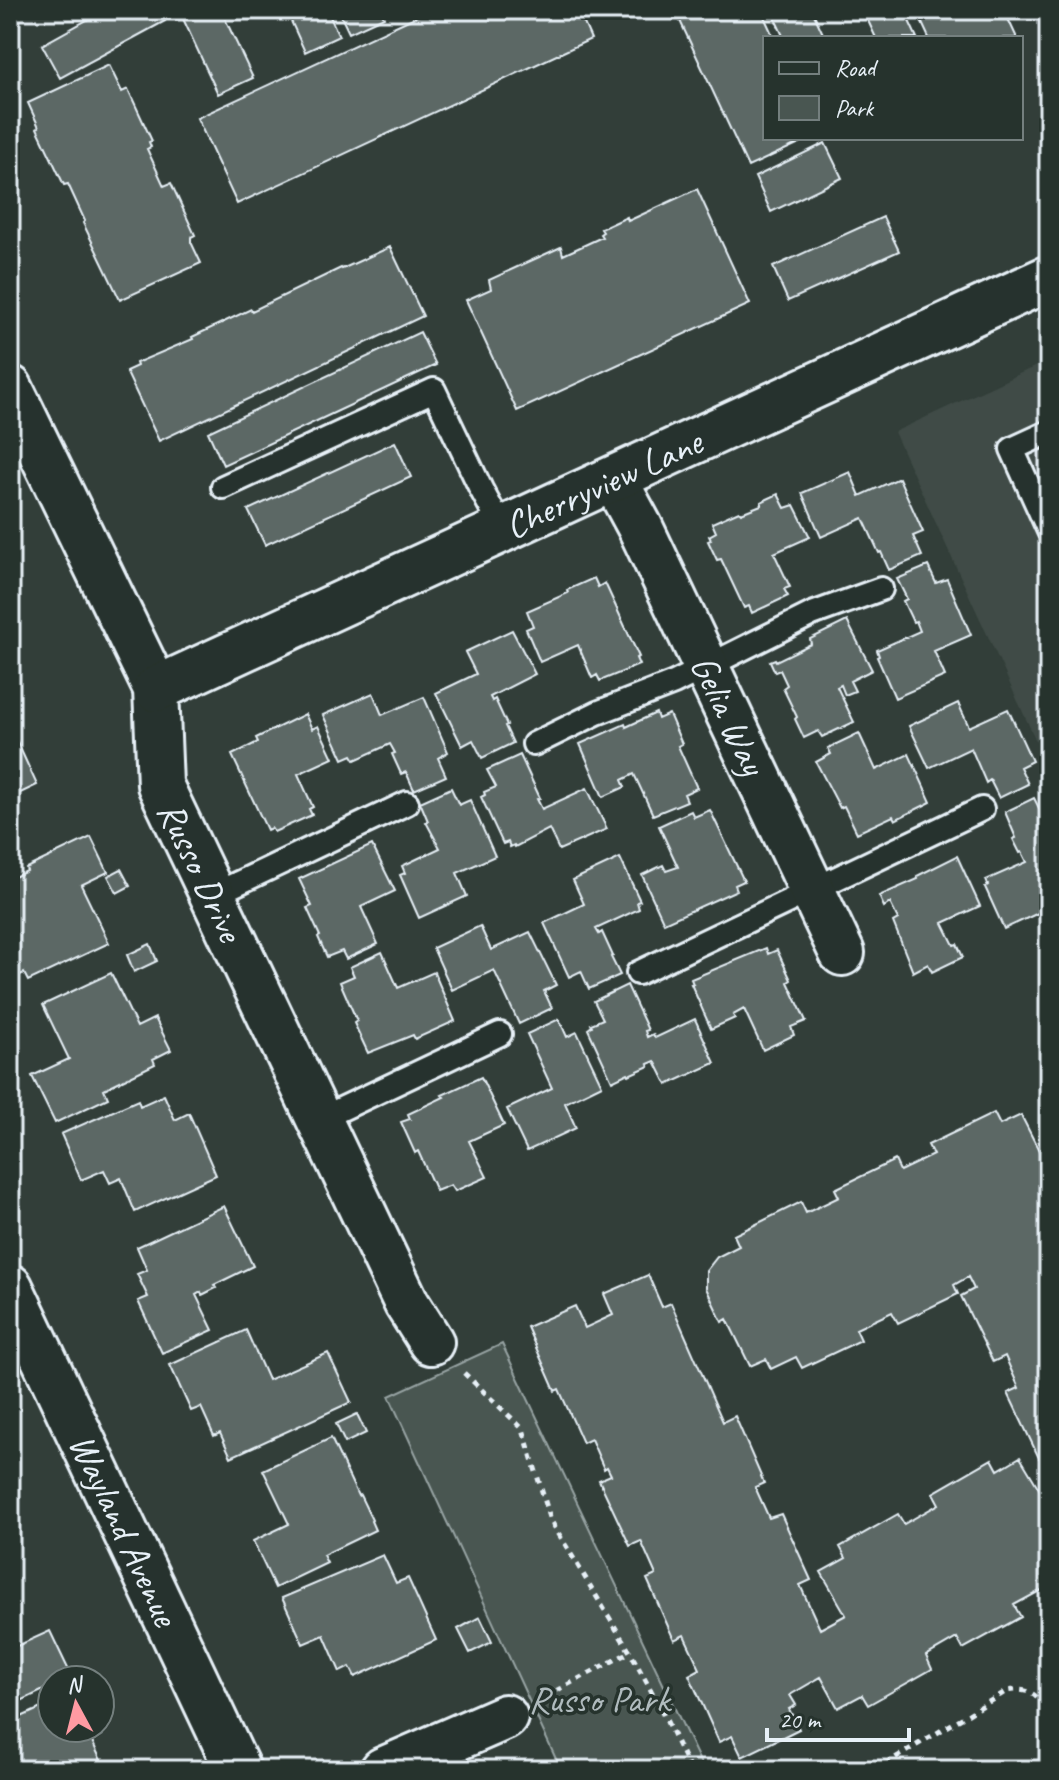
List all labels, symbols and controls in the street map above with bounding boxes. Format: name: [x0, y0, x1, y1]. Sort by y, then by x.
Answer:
legend: [763, 36, 1023, 140]
text: Road: [835, 53, 879, 83]
text: Park: [835, 93, 875, 123]
street label: Cherryview Lane: [497, 417, 711, 549]
street label: Gelia Way: [681, 647, 779, 784]
street label: Russo Drive: [148, 793, 255, 951]
street label: Wayland Avenue: [59, 1426, 191, 1635]
north arrow: [36, 1664, 116, 1744]
text: N: [65, 1670, 86, 1700]
park label: Russo Park: [528, 1676, 673, 1723]
scale bar: [767, 1692, 909, 1742]
text: 20 m: [779, 1705, 822, 1735]

